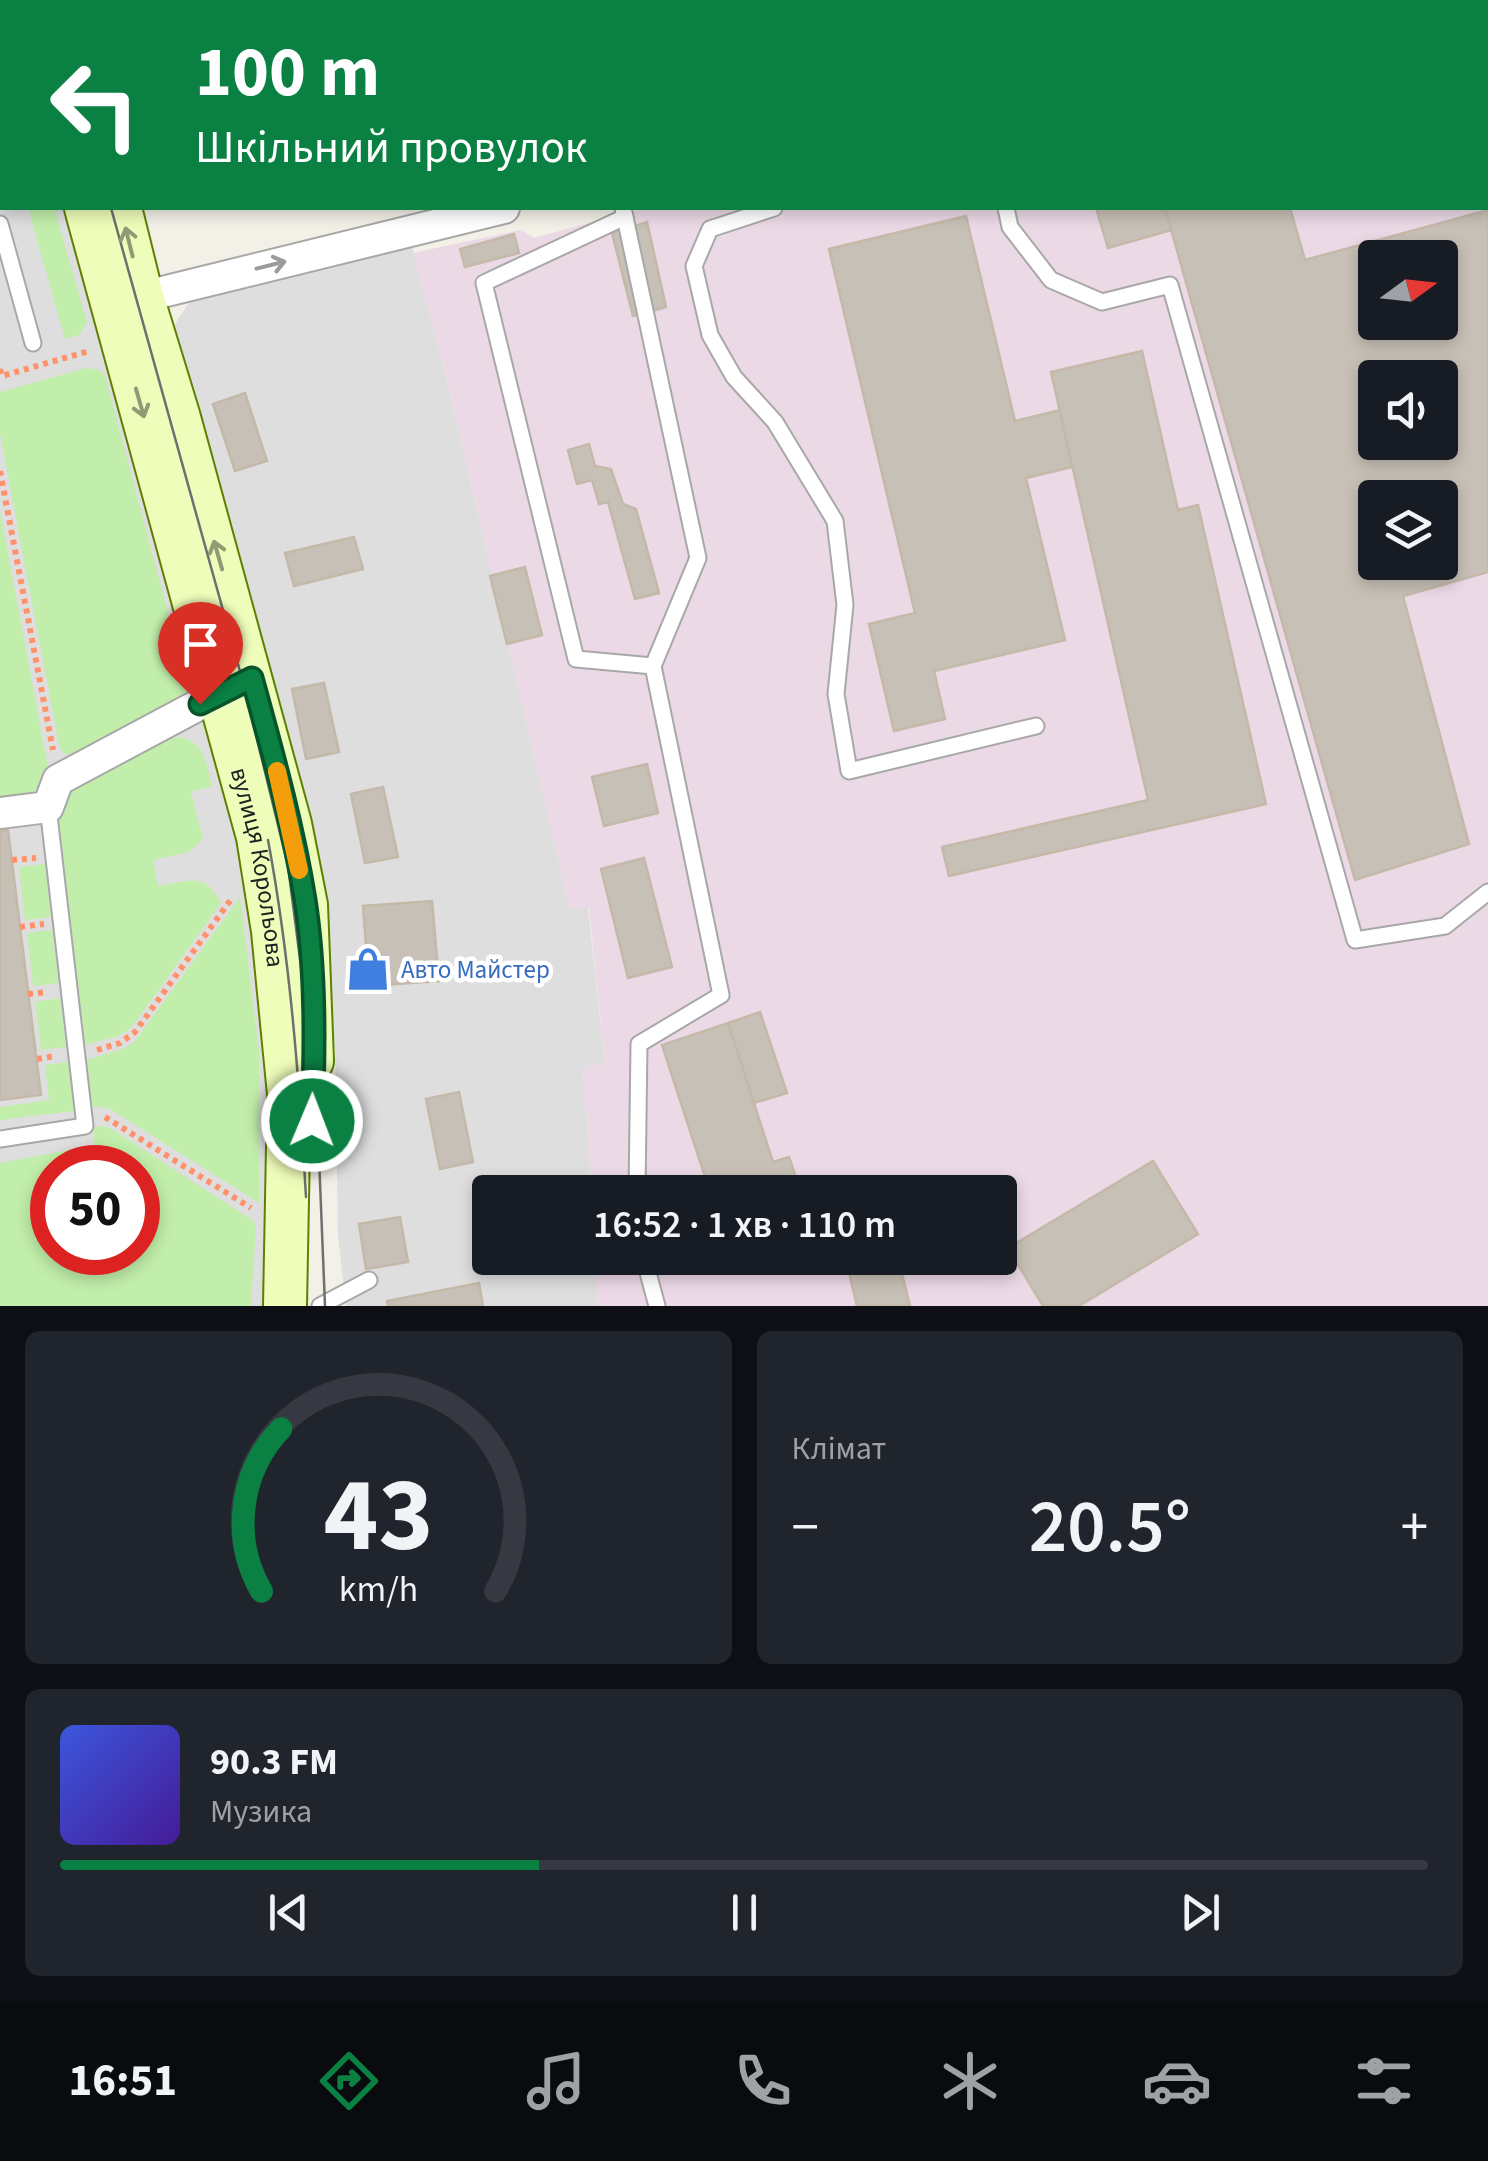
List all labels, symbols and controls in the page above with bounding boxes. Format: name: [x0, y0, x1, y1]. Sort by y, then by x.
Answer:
text: 100 m: [195, 23, 380, 123]
icon: left: [30, 40, 160, 170]
text: Шкільний провулок: [195, 116, 587, 180]
one-way arrow: [119, 227, 137, 259]
north arrow: [1358, 240, 1458, 340]
map controls: [1358, 240, 1458, 580]
one-way arrow: [254, 255, 286, 273]
button: sound: [1358, 360, 1458, 460]
one-way arrow: [131, 386, 150, 418]
button: layers: [1358, 480, 1458, 580]
one-way arrow: [207, 540, 226, 571]
pin: [158, 602, 243, 705]
icon: arrive: [173, 617, 228, 672]
street label: вулиця Корольова: [221, 763, 293, 969]
shop icon: Авто Майстер: [344, 945, 392, 993]
place label: Авто Майстер: [401, 952, 550, 988]
position arrow: [260, 1069, 364, 1173]
speed limit sign: 50: [30, 1145, 160, 1275]
text: 16:52 · 1 хв · 110 m: [593, 1198, 896, 1252]
text: Клімат: [792, 1426, 886, 1472]
text: 43: [323, 1443, 433, 1591]
text: 20.5°: [1029, 1474, 1191, 1581]
text: −: [792, 1489, 819, 1567]
text: +: [1401, 1489, 1428, 1567]
text: km/h: [339, 1564, 418, 1615]
text: 90.3 FM: [210, 1735, 338, 1789]
text: Музика: [210, 1789, 312, 1835]
icon: previous: [261, 1885, 316, 1940]
icon: pause: [717, 1885, 772, 1940]
icon: next: [1173, 1885, 1228, 1940]
icon: directions: [314, 2046, 384, 2116]
icon: music: [521, 2046, 591, 2116]
icon: phone: [728, 2046, 798, 2116]
icon: climate: [935, 2046, 1005, 2116]
icon: car: [1142, 2046, 1212, 2116]
icon: filters: [1349, 2046, 1419, 2116]
text: 16:51: [69, 2049, 177, 2113]

